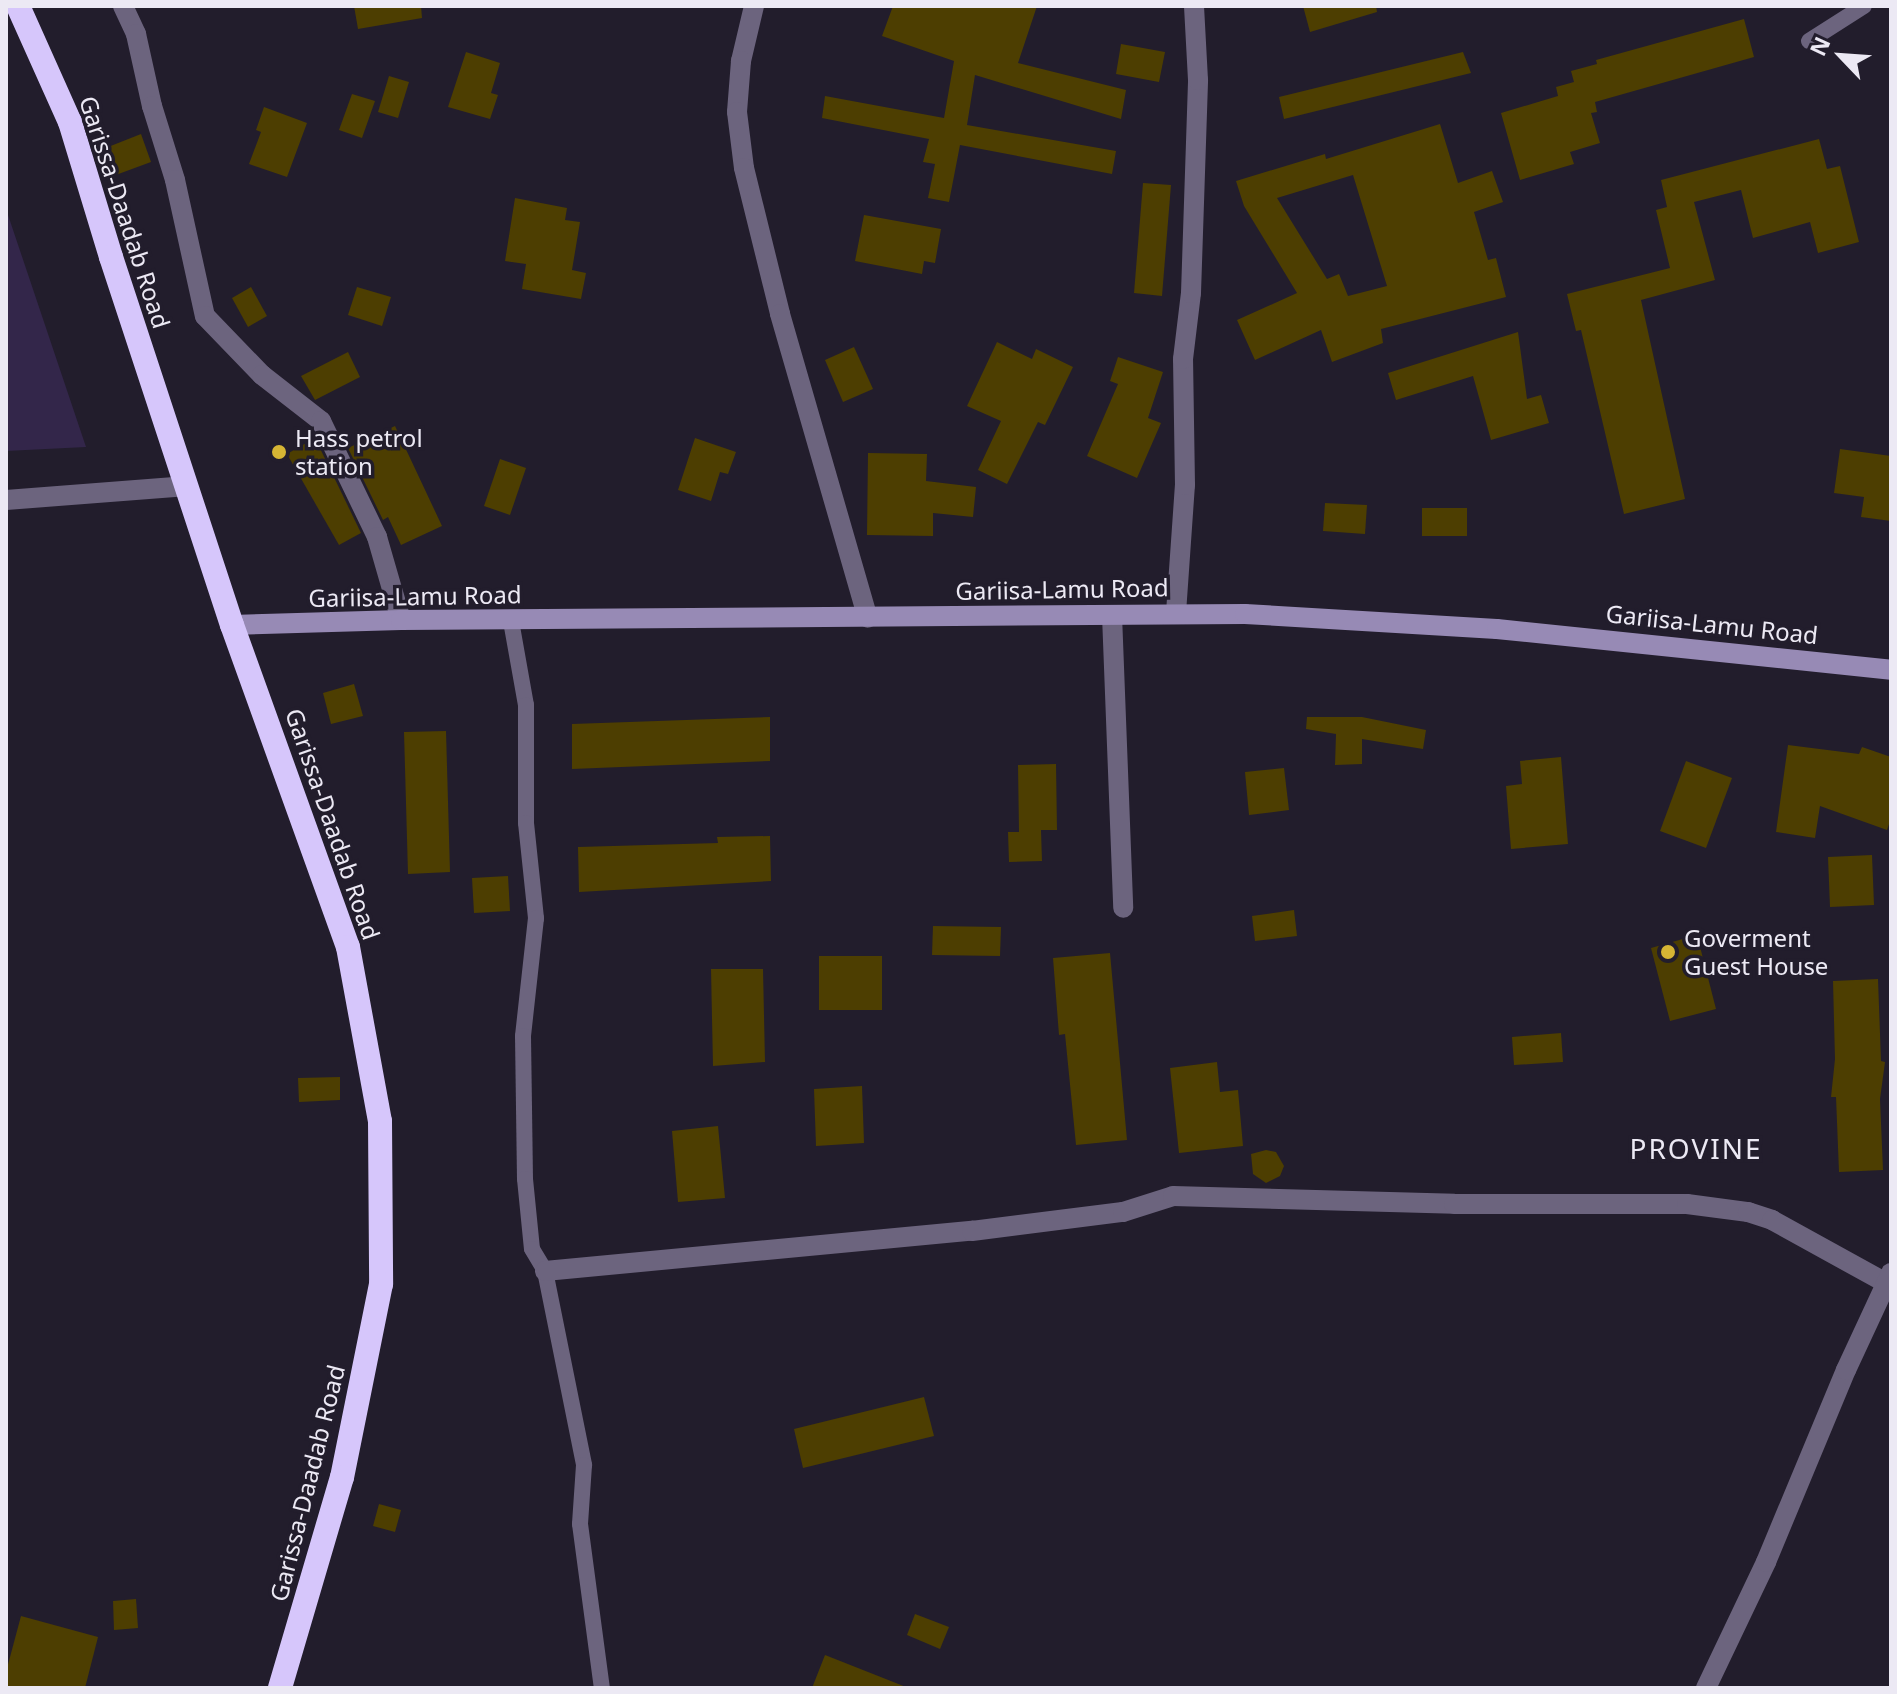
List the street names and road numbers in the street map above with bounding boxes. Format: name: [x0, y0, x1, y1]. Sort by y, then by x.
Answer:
street label: Garissa-Daadab Road: [74, 92, 176, 332]
street label: Gariisa-Lamu Road: [955, 573, 1169, 605]
street label: Gariisa-Lamu Road: [308, 580, 522, 612]
street label: Gariisa-Lamu Road: [1605, 599, 1819, 649]
street label: Garissa-Daadab Road: [280, 705, 386, 943]
street label: Garissa-Daadab Road: [264, 1362, 350, 1604]

